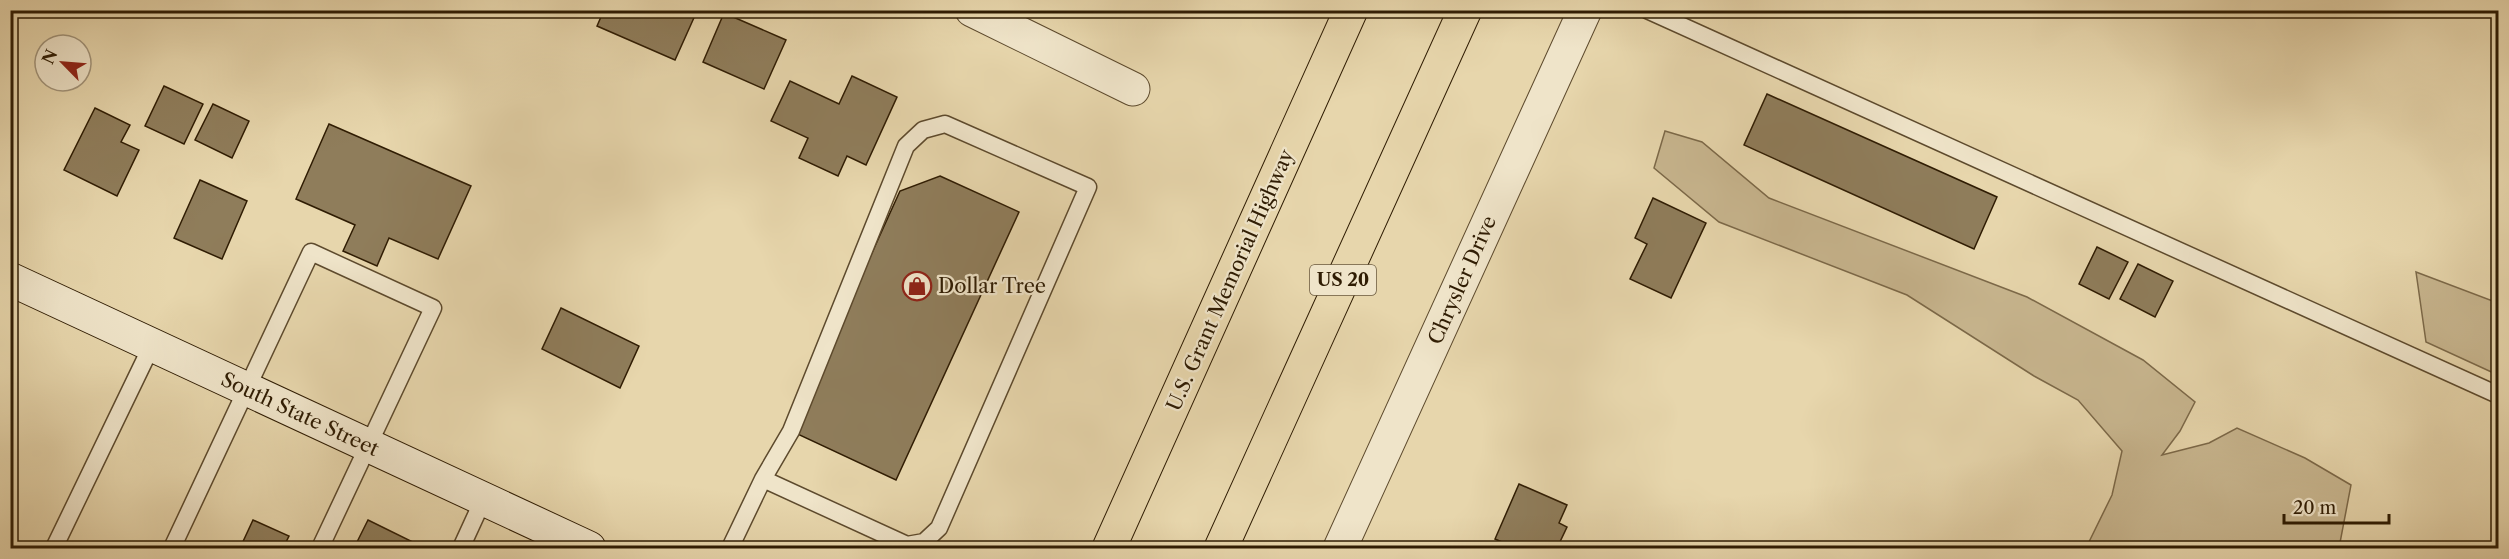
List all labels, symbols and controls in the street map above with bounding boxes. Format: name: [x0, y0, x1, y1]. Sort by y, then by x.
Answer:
north arrow: [33, 33, 93, 93]
text: N: [37, 46, 61, 67]
street label: U.S. Grant Memorial Highway: [1161, 145, 1299, 414]
street label: Chrysler Drive: [1423, 212, 1501, 348]
road number: US 20: [1310, 265, 1376, 295]
shop icon: Dollar Tree: [901, 270, 933, 302]
place label: Dollar Tree: [938, 274, 1046, 298]
street label: South State Street: [217, 367, 383, 461]
scale bar: [2284, 487, 2389, 525]
text: 20 m: [2293, 497, 2337, 519]

